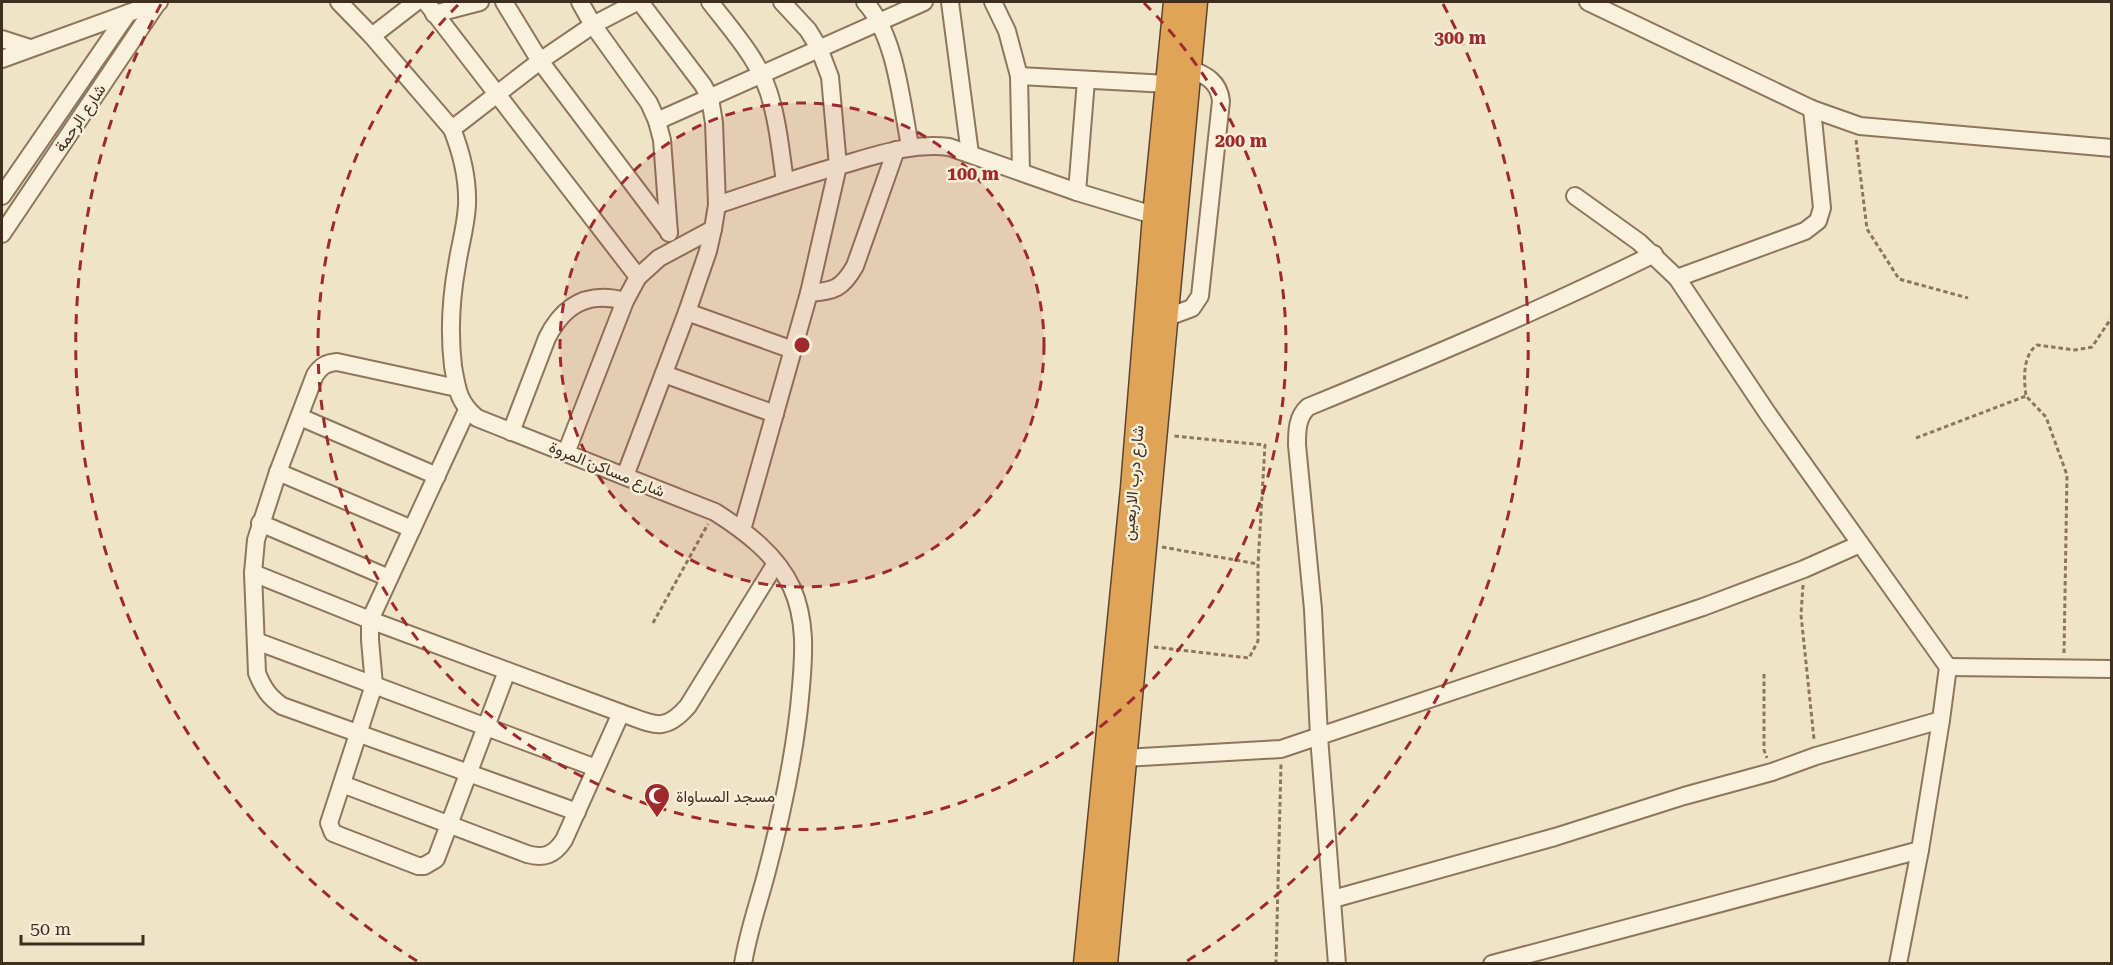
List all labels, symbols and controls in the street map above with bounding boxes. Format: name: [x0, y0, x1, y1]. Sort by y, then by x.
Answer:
text: 300 m: [1434, 27, 1487, 48]
street label: شارع الرحمة: [50, 80, 111, 157]
text: 200 m: [1215, 130, 1268, 151]
text: 100 m: [947, 163, 1000, 184]
centre of rings: [792, 335, 812, 355]
street label: شارع درب الاربعين: [1118, 424, 1150, 542]
street label: شارع مساكن المروة: [546, 437, 668, 503]
mosque icon: مسجد المساواة: [642, 781, 672, 819]
place label: مسجد المساواة: [676, 787, 775, 807]
scale bar: [21, 908, 142, 946]
text: 50 m: [30, 918, 71, 939]

